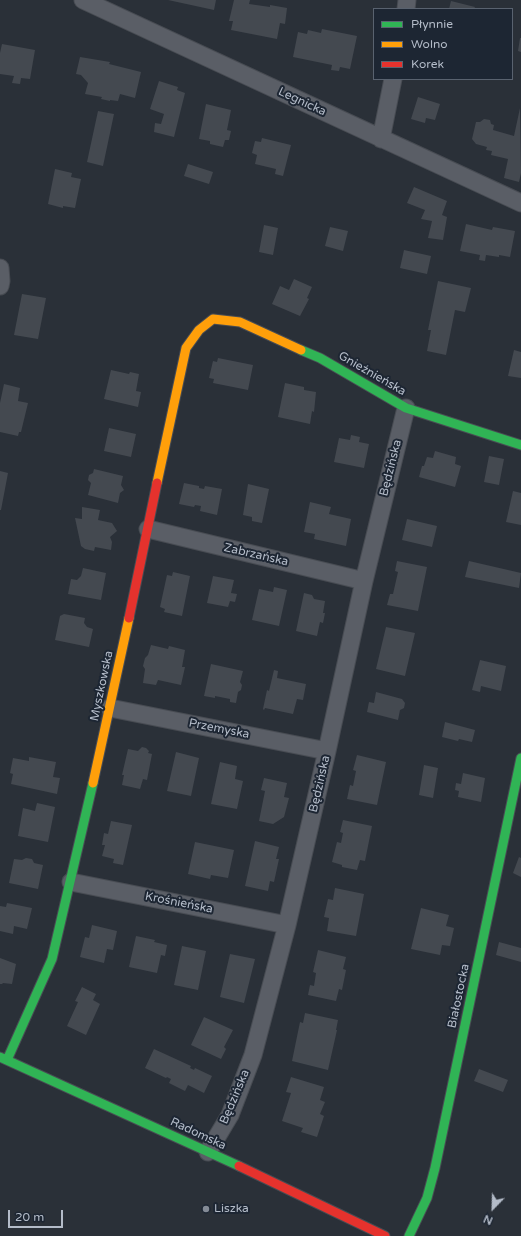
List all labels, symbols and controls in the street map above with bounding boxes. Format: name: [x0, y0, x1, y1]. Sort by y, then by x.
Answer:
legend: [373, 8, 513, 80]
text: Płynnie: [411, 17, 453, 31]
text: Wolno: [411, 37, 447, 51]
text: Korek: [411, 57, 444, 71]
street label: Legnicka: [276, 85, 328, 119]
street label: Gnieźnieńska: [336, 349, 408, 399]
street label: Będzińska: [377, 438, 405, 498]
street label: Zabrzańska: [222, 541, 290, 569]
street label: Myszkowska: [87, 649, 117, 723]
street label: Przemyska: [187, 716, 251, 742]
street label: Będzińska: [306, 754, 334, 814]
street label: Krośnieńska: [144, 889, 214, 917]
street label: Białostocka: [445, 963, 473, 1029]
street label: Będzińska: [217, 1068, 253, 1126]
street label: Radomska: [168, 1115, 228, 1153]
north arrow: [473, 1188, 513, 1228]
scale bar: [10, 1202, 65, 1228]
place label: Liszka: [214, 1202, 249, 1216]
marker: Liszka: [201, 1204, 211, 1214]
text: 20 m: [15, 1210, 44, 1224]
text: N: [482, 1212, 495, 1227]

